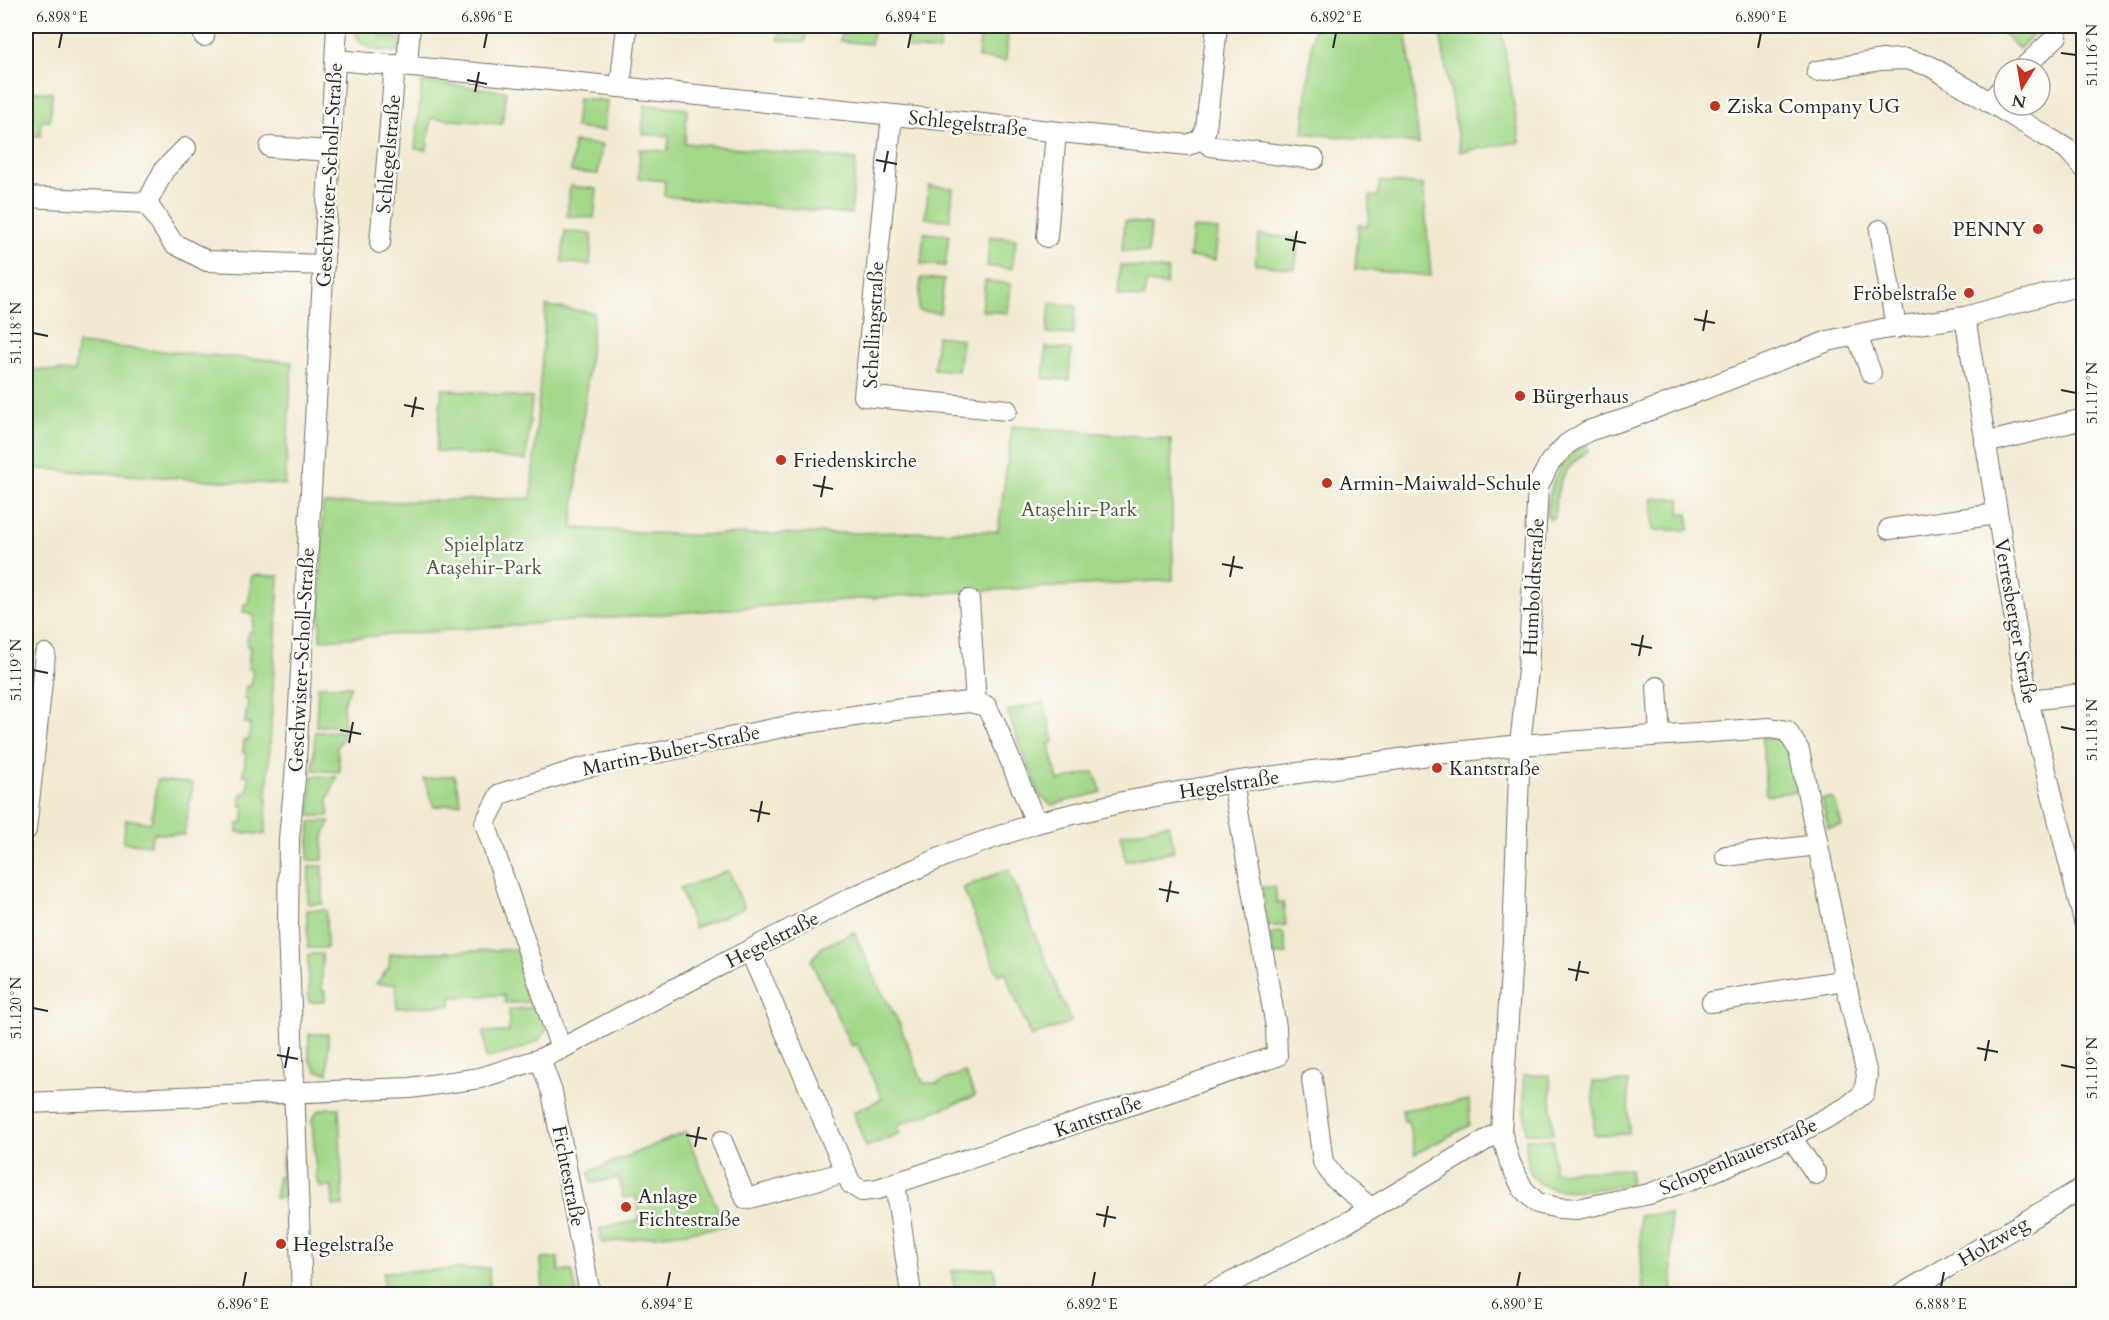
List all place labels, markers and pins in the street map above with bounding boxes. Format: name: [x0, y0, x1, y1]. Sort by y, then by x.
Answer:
place label: Ziska Company UG: [1727, 93, 1900, 120]
marker: Ziska Company UG: [1708, 99, 1722, 113]
place label: PENNY: [1953, 216, 2026, 243]
marker: PENNY: [2031, 222, 2045, 236]
place label: Fröbelstraße: [1853, 280, 1957, 307]
marker: Fröbelstraße: [1962, 286, 1976, 300]
place label: Bürgerhaus: [1532, 383, 1629, 410]
marker: Bürgerhaus: [1513, 389, 1527, 403]
place label: Friedenskirche: [793, 447, 917, 474]
marker: Friedenskirche: [774, 453, 788, 467]
place label: Armin-Maiwald-Schule: [1339, 470, 1541, 497]
marker: Armin-Maiwald-Schule: [1320, 476, 1334, 490]
place label: Kantstraße: [1449, 755, 1540, 782]
marker: Kantstraße: [1430, 761, 1444, 775]
place label: Anlage Fichtestraße: [638, 1183, 740, 1233]
marker: Anlage Fichtestraße: [619, 1200, 633, 1214]
place label: Hegelstraße: [293, 1231, 394, 1258]
marker: Hegelstraße: [274, 1237, 288, 1251]

